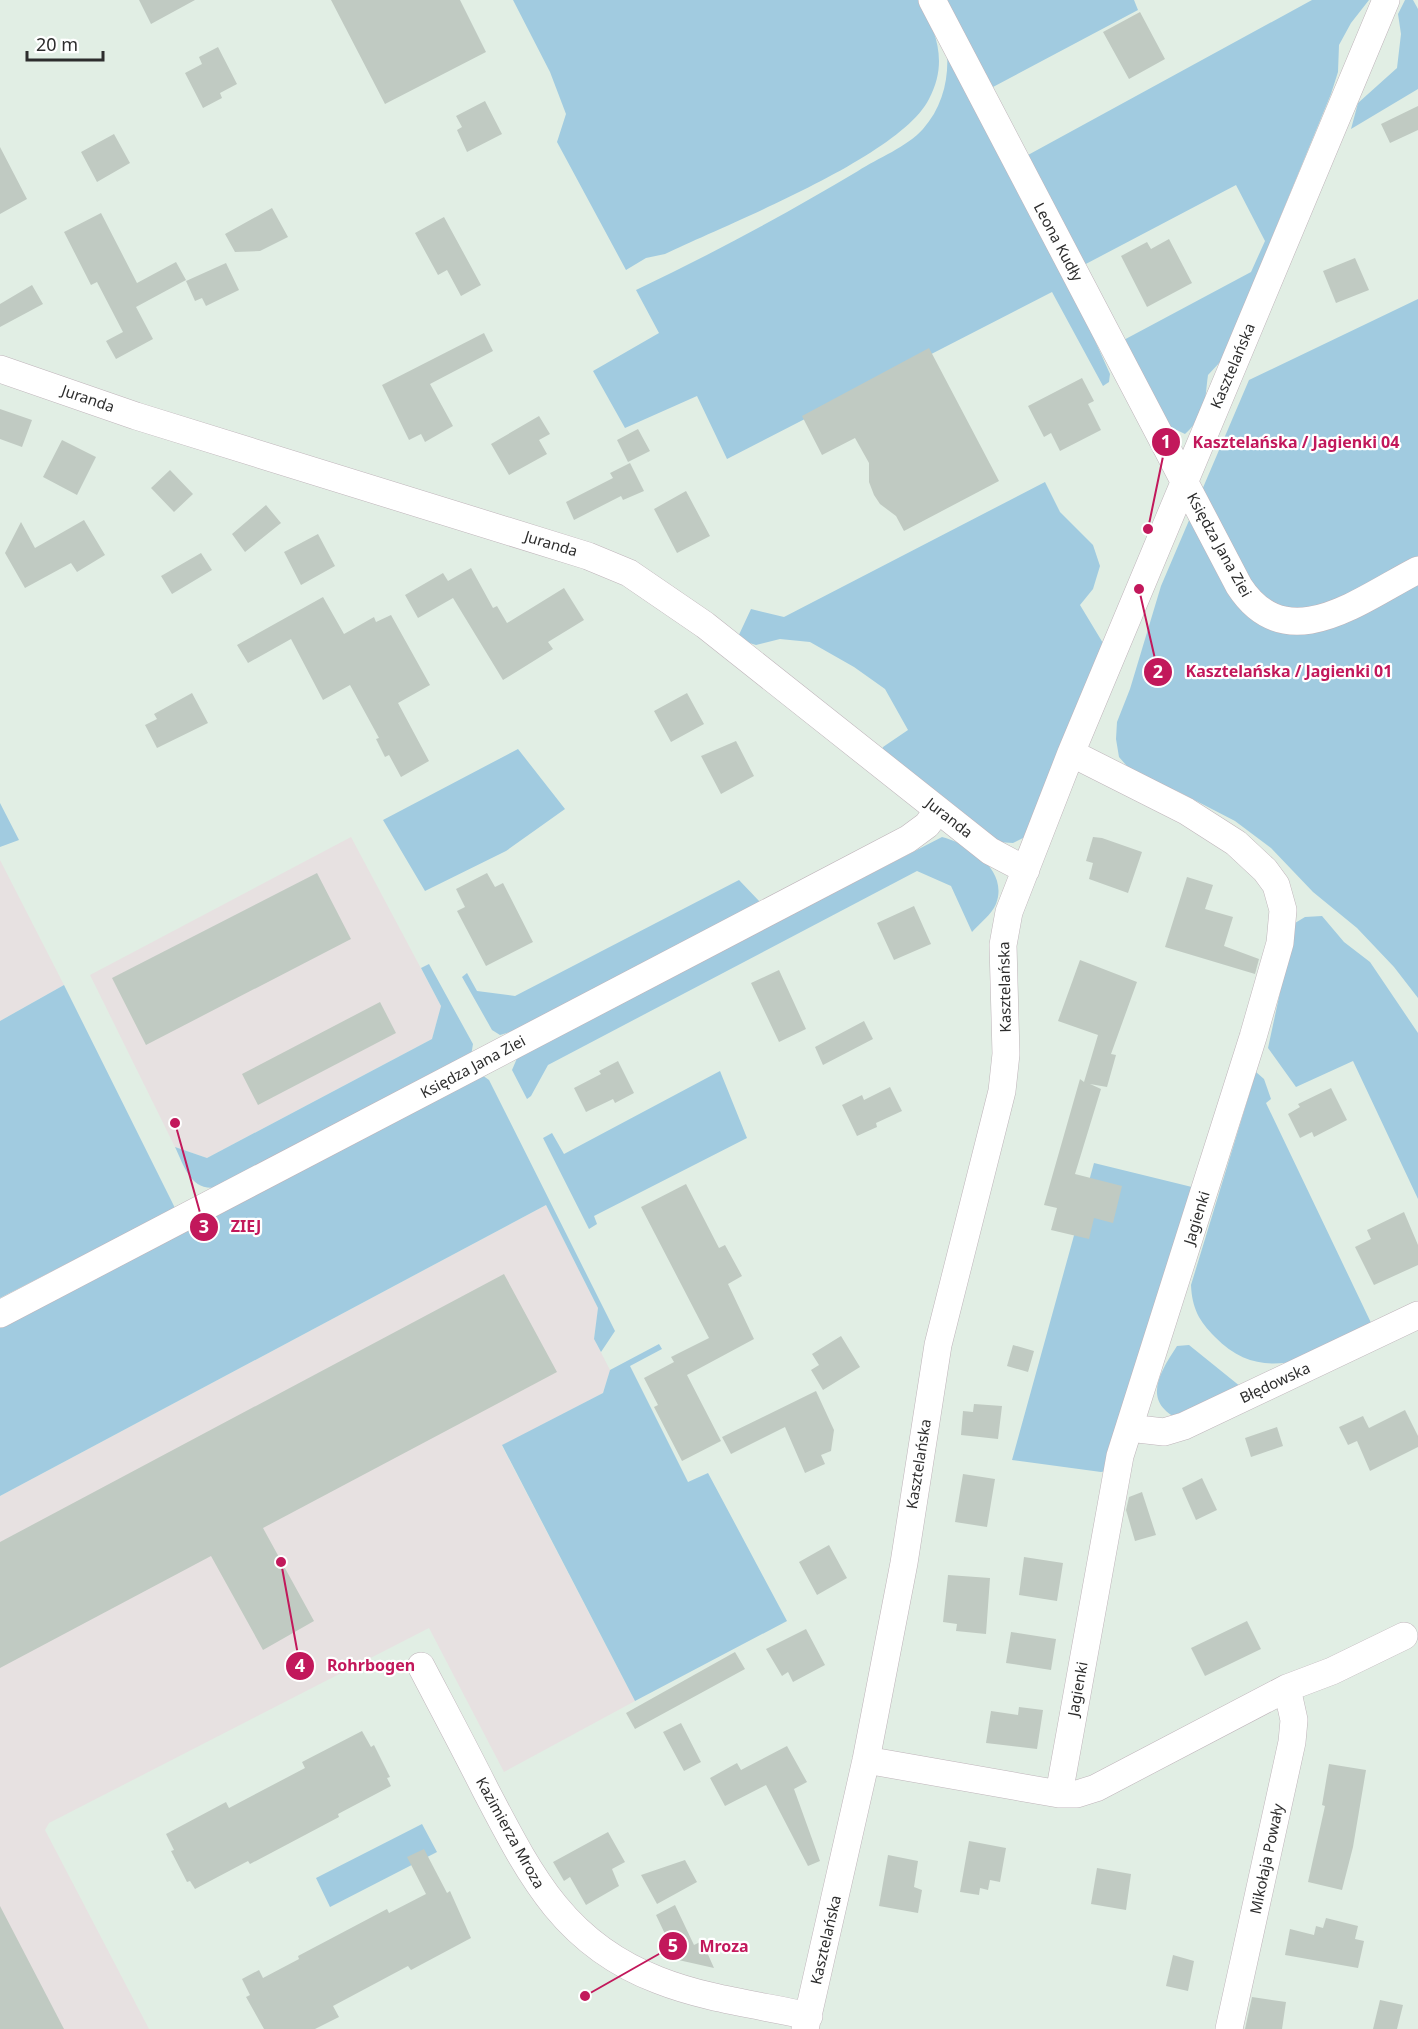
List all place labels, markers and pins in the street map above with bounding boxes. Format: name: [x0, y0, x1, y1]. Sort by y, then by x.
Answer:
callout: Kasztelańska / Jagienki 04: [1151, 425, 1412, 459]
callout: Kasztelańska / Jagienki 01: [1143, 655, 1404, 689]
callout: ZIEJ: [189, 1210, 273, 1244]
callout: Rohrbogen: [285, 1649, 427, 1683]
callout: Mroza: [658, 1929, 761, 1963]

